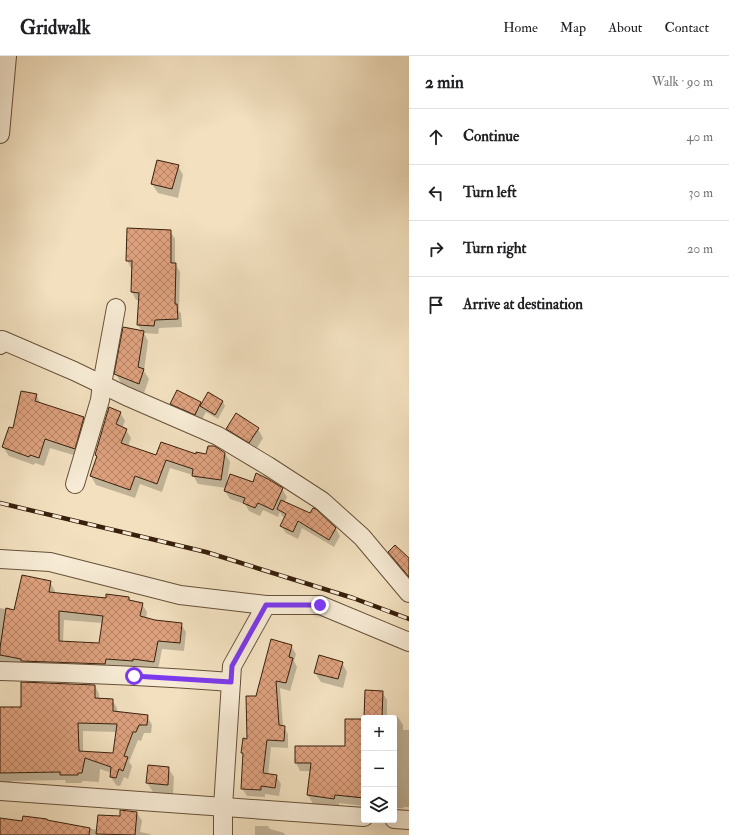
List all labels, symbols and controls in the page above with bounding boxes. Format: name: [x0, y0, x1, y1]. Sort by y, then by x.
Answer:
text: Gridwalk: [20, 16, 91, 40]
text: Home: [503, 19, 538, 36]
text: Map: [560, 19, 586, 36]
text: About: [608, 19, 642, 36]
text: Contact: [664, 19, 709, 36]
text: 2 min: [425, 72, 464, 93]
text: Walk · 90 m: [652, 74, 713, 90]
icon: ahead: [425, 126, 447, 148]
text: Continue: [463, 127, 519, 146]
text: 40 m: [687, 129, 713, 145]
icon: left: [425, 182, 447, 204]
text: Turn left: [463, 183, 517, 202]
text: 30 m: [689, 185, 713, 201]
icon: right: [425, 238, 447, 260]
text: Turn right: [463, 239, 526, 258]
text: 20 m: [687, 241, 713, 257]
icon: arrive: [425, 294, 447, 316]
text: Arrive at destination: [463, 295, 583, 314]
route end: [311, 596, 329, 614]
route start: [125, 667, 143, 685]
map controls: [361, 715, 397, 823]
button: +: [361, 715, 397, 751]
button: −: [361, 751, 397, 787]
button: layers: [361, 787, 397, 823]

